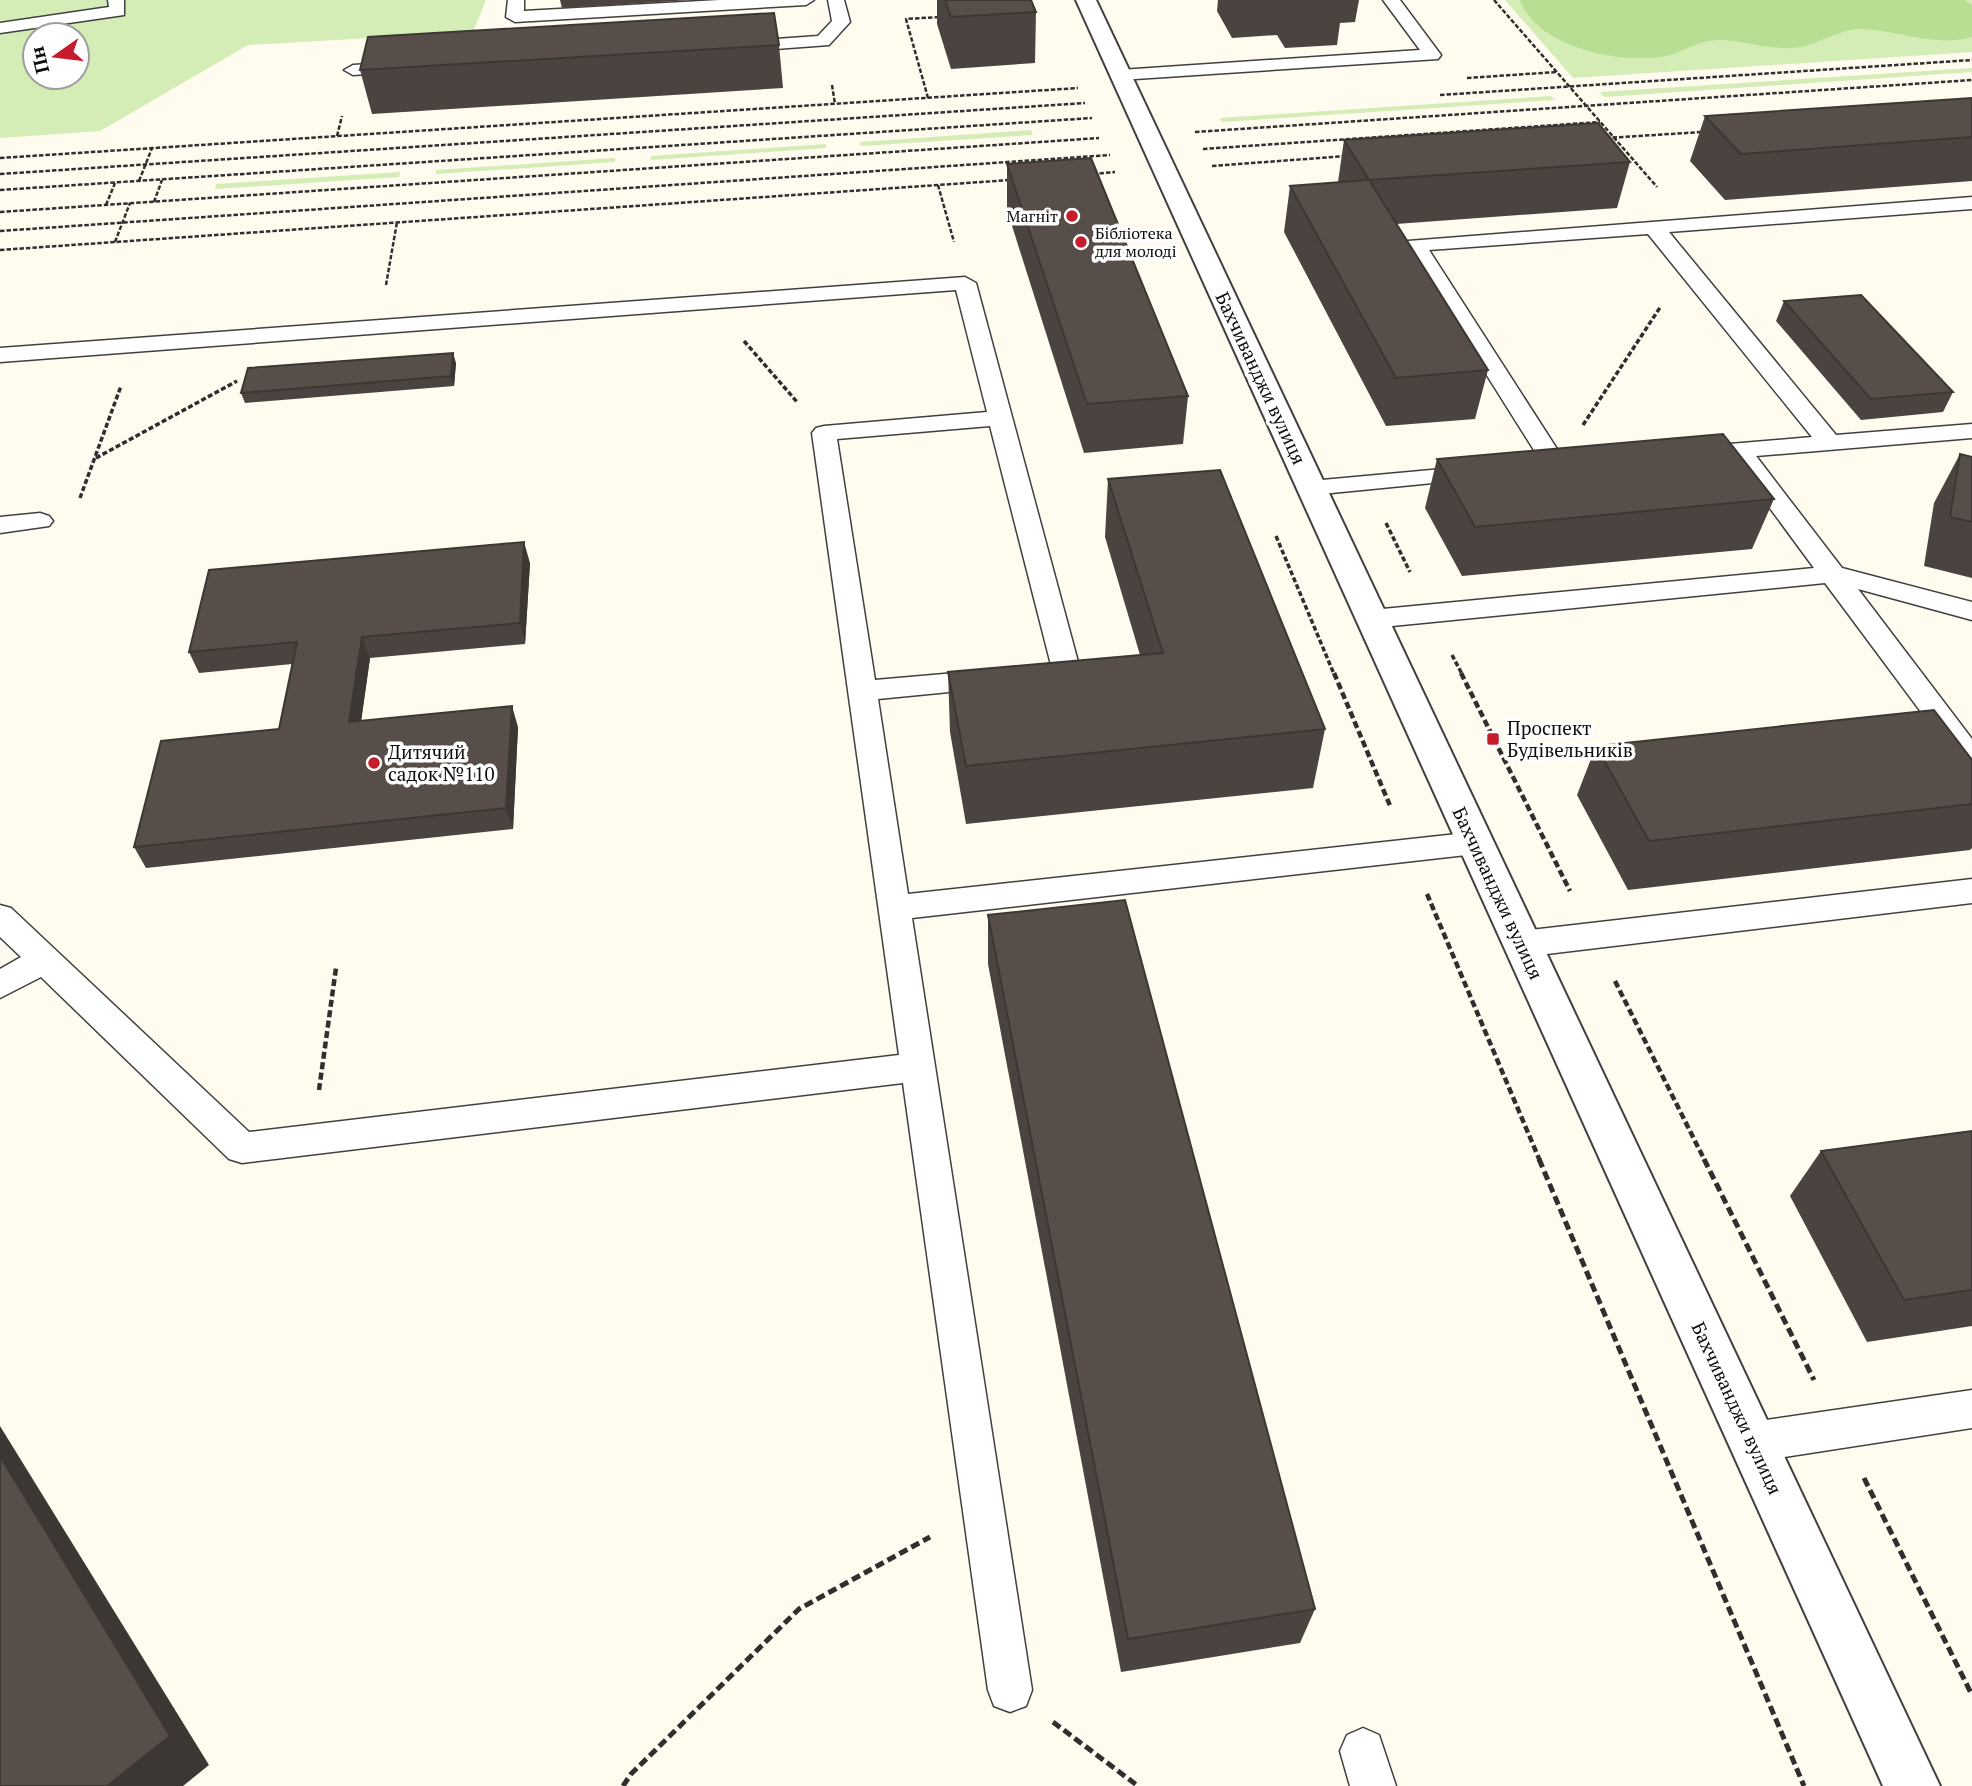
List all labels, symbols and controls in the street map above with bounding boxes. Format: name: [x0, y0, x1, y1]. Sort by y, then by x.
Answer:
north arrow: [21, 21, 91, 91]
text: Пн: [24, 44, 54, 76]
place label: Магніт: [1007, 205, 1058, 227]
marker: Магніт: [1064, 208, 1080, 224]
place label: Бібліотека для молоді: [1095, 222, 1177, 262]
marker: Бібліотека для молоді: [1073, 234, 1089, 250]
street label: Бахчиванджи вулиця: [1210, 287, 1312, 468]
place label: Проспект Будівельників: [1507, 715, 1633, 762]
marker: Проспект Будівельників: [1485, 731, 1501, 747]
place label: Дитячий садок №110: [388, 739, 495, 786]
marker: Дитячий садок №110: [366, 755, 382, 771]
street label: Бахчиванджи вулиця: [1447, 802, 1549, 983]
street label: Бахчиванджи вулиця: [1686, 1317, 1788, 1498]

